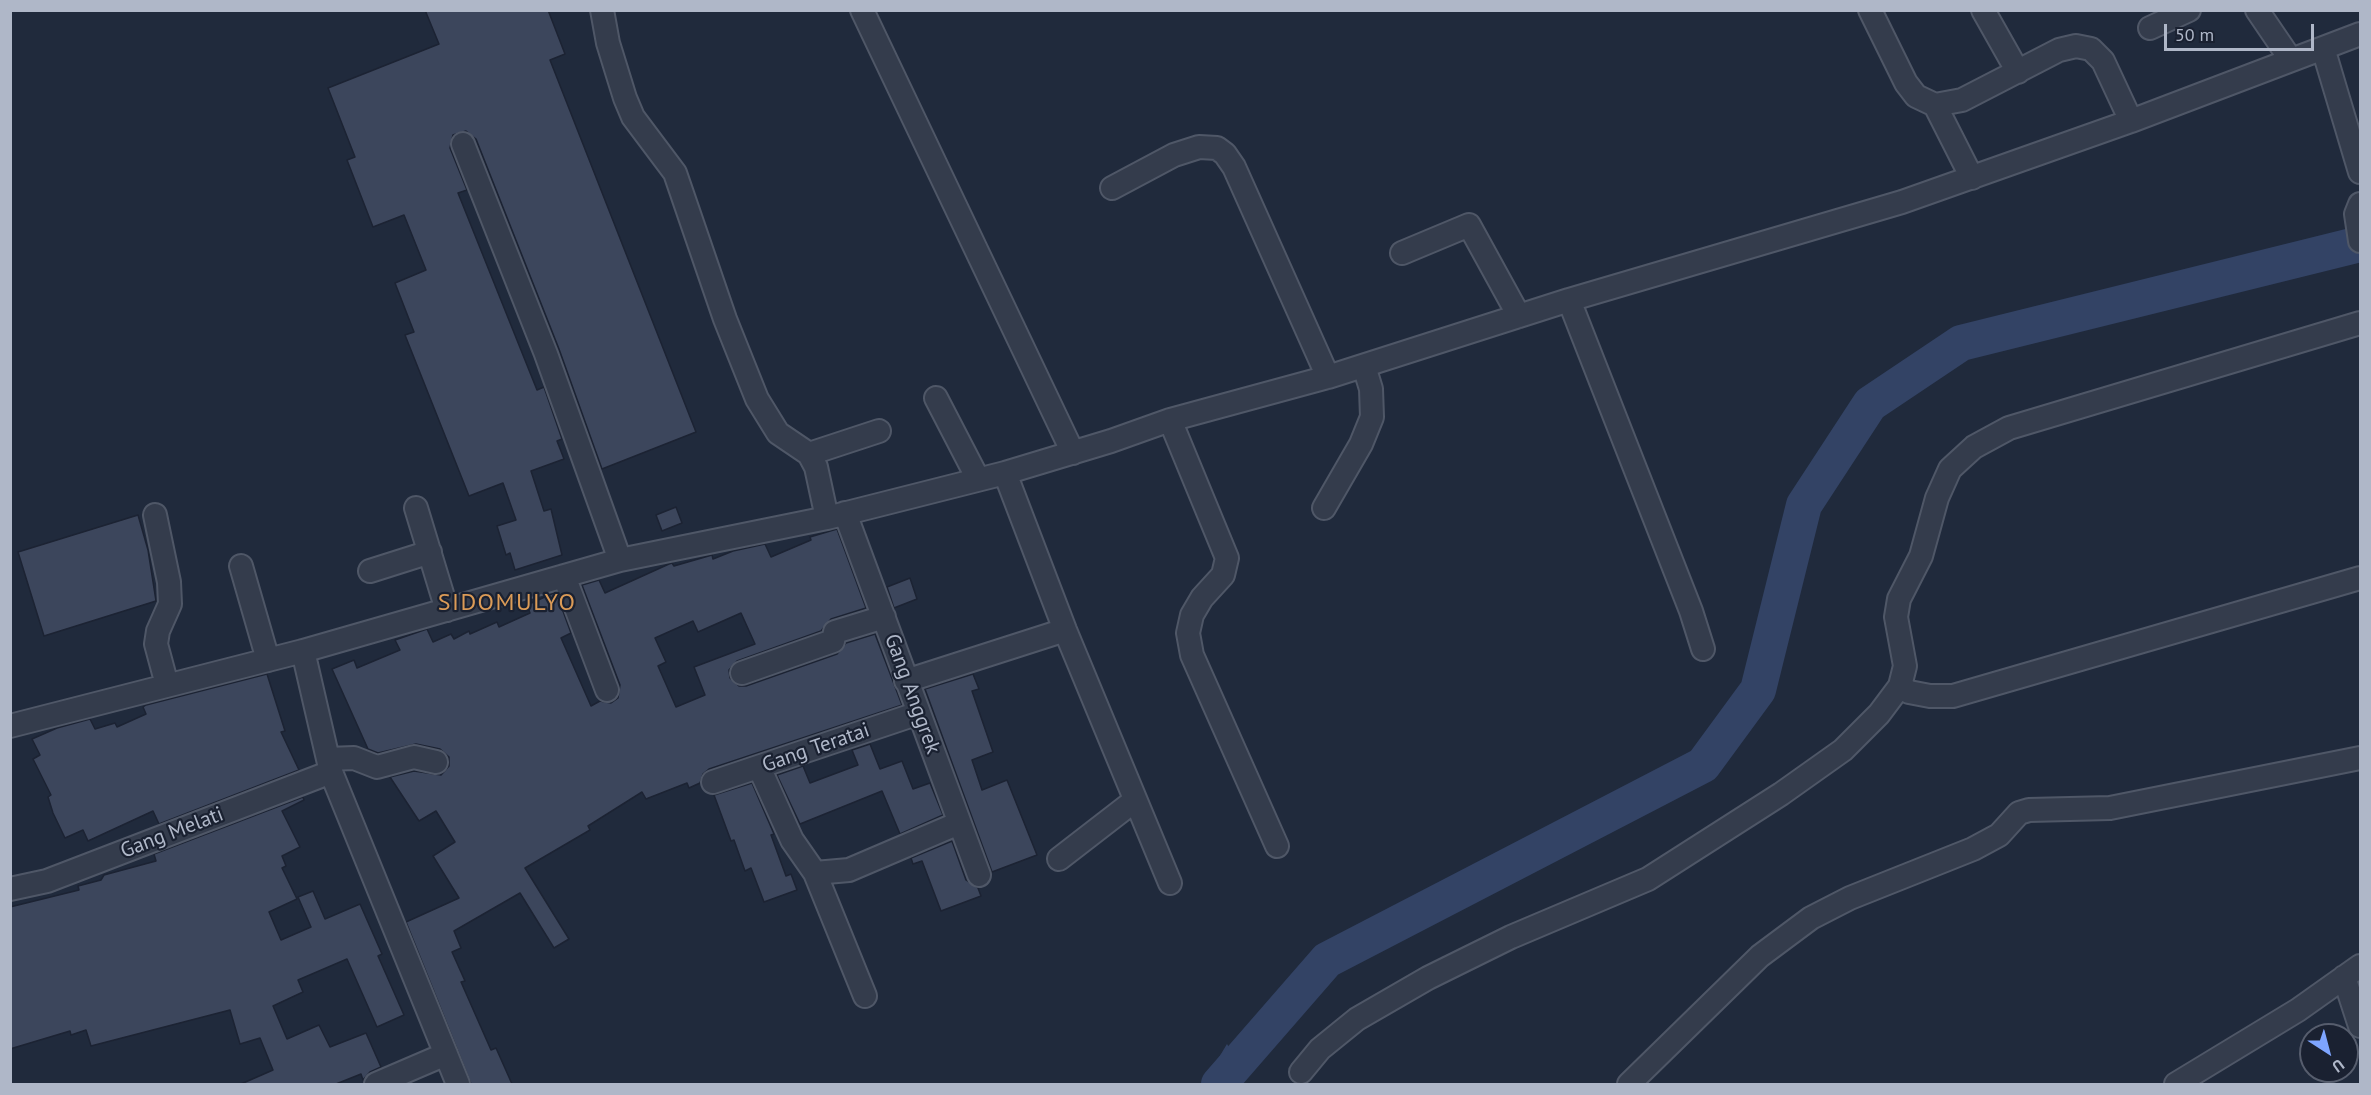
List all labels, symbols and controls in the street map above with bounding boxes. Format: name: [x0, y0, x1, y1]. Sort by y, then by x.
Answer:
scale bar: [2167, 12, 2317, 50]
text: 50 m: [2175, 23, 2214, 46]
district label: SIDOMULYO: [438, 589, 576, 617]
street label: Gang Anggrek: [879, 631, 945, 757]
street label: Gang Teratai: [759, 718, 873, 778]
street label: Gang Melati: [117, 802, 227, 864]
north arrow: [2299, 1023, 2359, 1083]
text: U: [2328, 1055, 2348, 1077]

